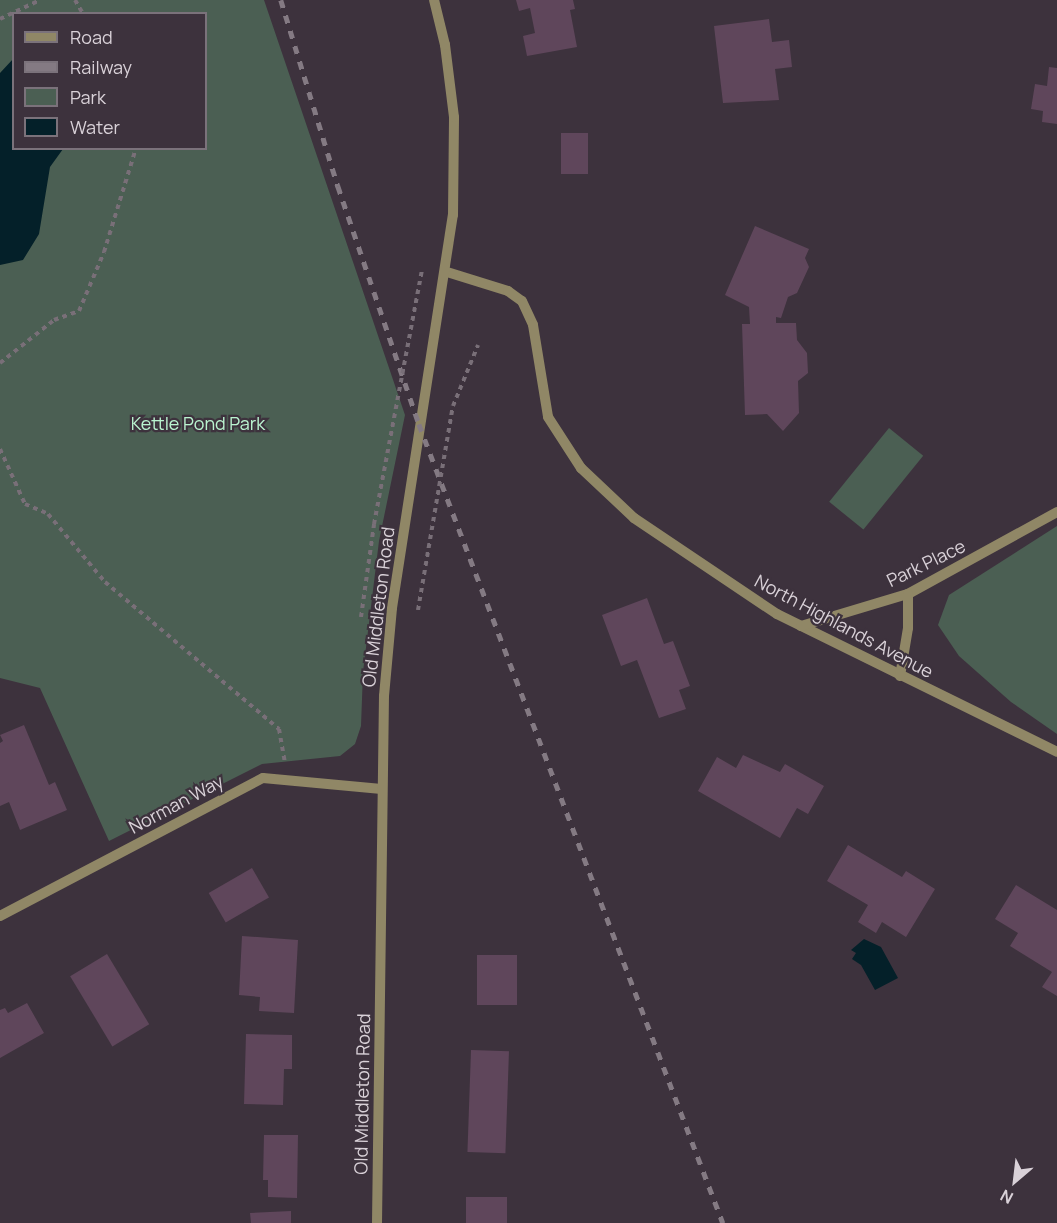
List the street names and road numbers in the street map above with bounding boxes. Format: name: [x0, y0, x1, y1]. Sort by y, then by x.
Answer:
street label: Old Middleton Road: [357, 526, 399, 688]
street label: Park Place: [883, 535, 969, 591]
street label: North Highlands Avenue: [751, 570, 937, 682]
street label: Norman Way: [125, 770, 227, 838]
street label: Old Middleton Road: [350, 1013, 374, 1175]

